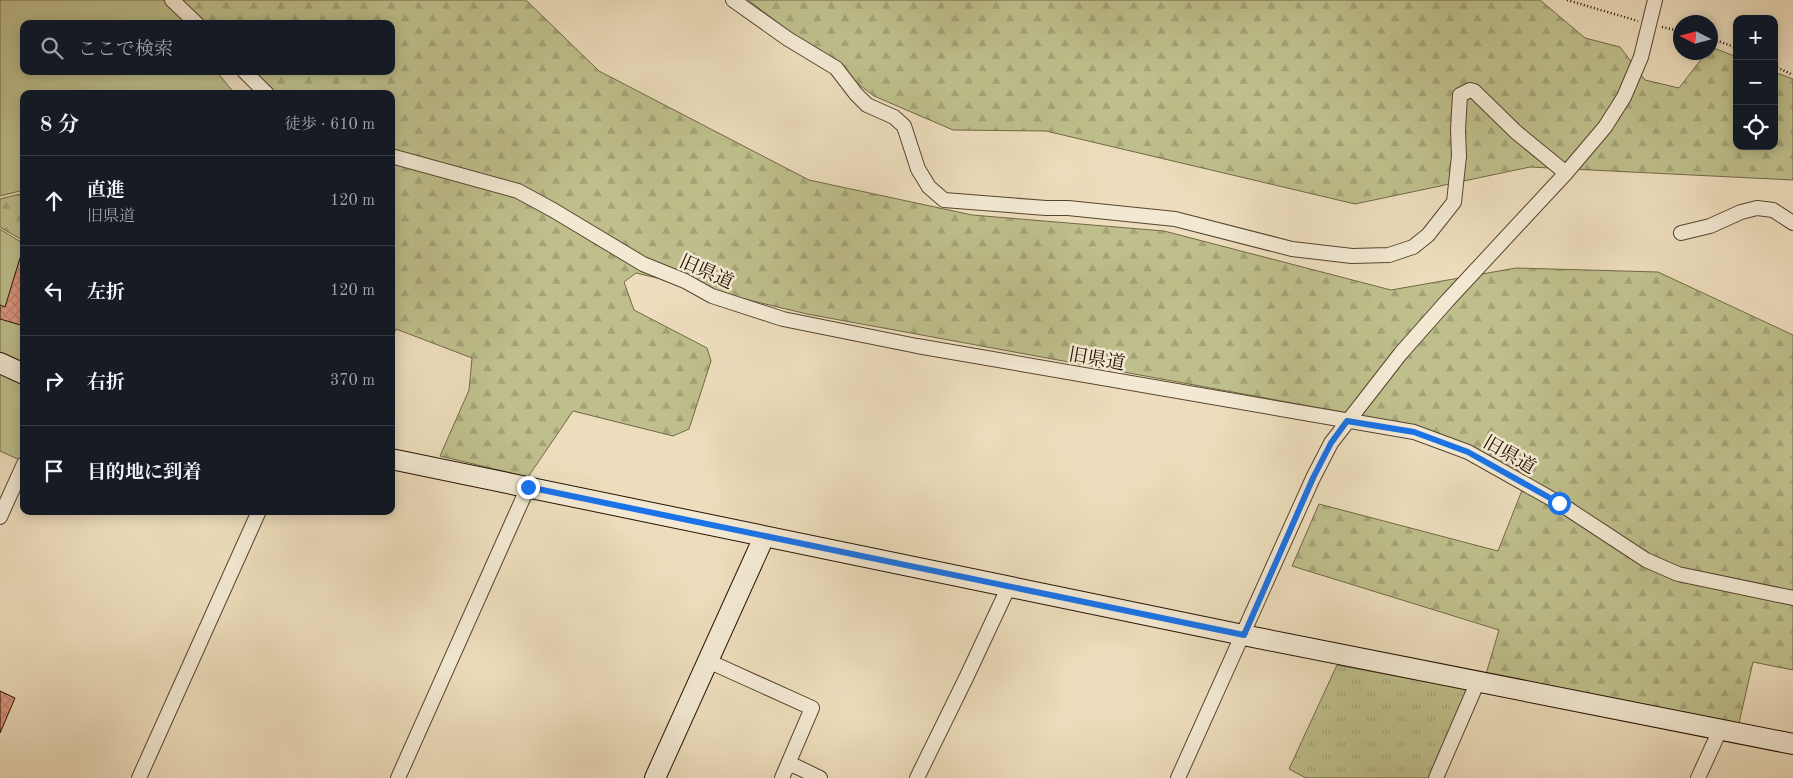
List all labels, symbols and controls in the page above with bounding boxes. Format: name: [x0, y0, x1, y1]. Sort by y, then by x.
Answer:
north arrow: [1673, 15, 1718, 60]
map controls: [1733, 15, 1778, 150]
button: +: [1733, 15, 1778, 60]
search box: [20, 20, 395, 75]
icon: search: [38, 34, 66, 62]
text: ここで検索: [78, 41, 173, 60]
button: −: [1733, 60, 1778, 105]
button: locate: [1733, 105, 1778, 150]
text: 8 分: [40, 115, 79, 136]
text: 徒歩 · 610 m: [285, 117, 375, 133]
text: 直進: [87, 182, 125, 201]
icon: ahead: [40, 187, 68, 215]
text: 120 m: [330, 193, 375, 209]
text: 旧県道: [87, 209, 135, 225]
street label: 旧県道: [676, 251, 737, 294]
icon: left: [40, 277, 68, 305]
text: 120 m: [330, 283, 375, 299]
text: 左折: [87, 284, 125, 303]
street label: 旧県道: [1067, 344, 1127, 375]
icon: right: [40, 367, 68, 395]
text: 370 m: [330, 373, 375, 389]
text: 右折: [87, 374, 125, 393]
street label: 旧県道: [1479, 432, 1539, 479]
icon: arrive: [40, 457, 68, 485]
text: 目的地に到着: [87, 464, 201, 483]
route end: [517, 476, 540, 499]
route start: [1548, 492, 1571, 515]

